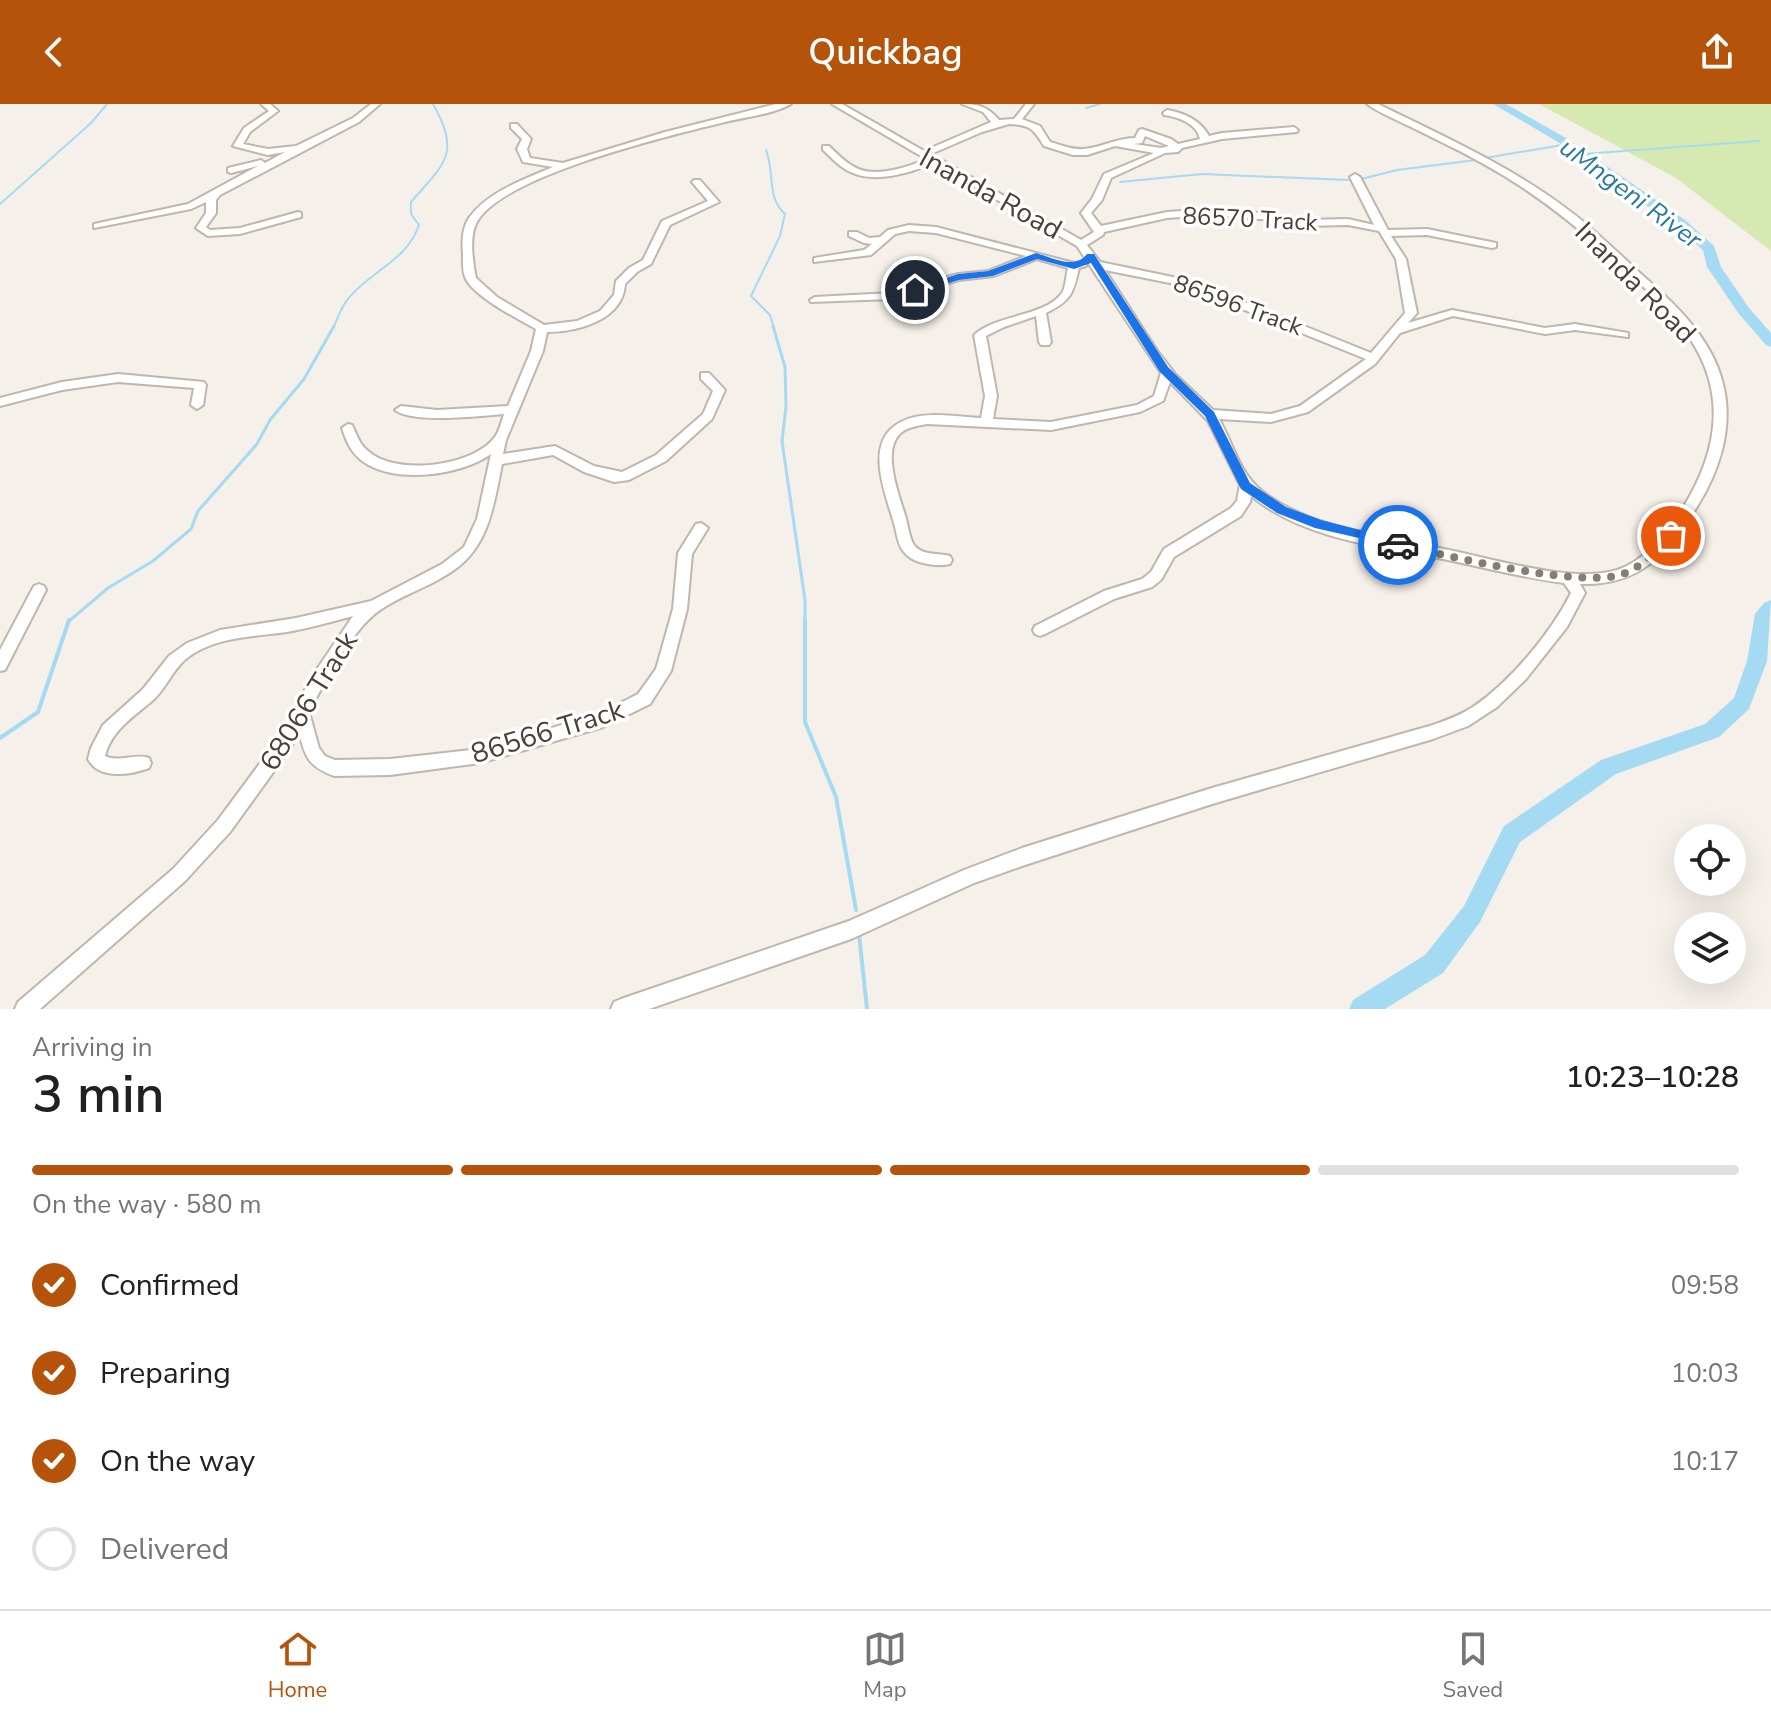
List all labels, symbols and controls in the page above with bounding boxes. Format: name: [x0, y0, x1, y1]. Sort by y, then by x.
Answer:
text: Quickbag: [808, 28, 963, 77]
icon: back: [32, 30, 76, 74]
icon: share: [1695, 30, 1739, 74]
water label: uMngeni River: [1553, 130, 1709, 257]
street label: Inanda Road: [913, 139, 1069, 249]
street label: 86570 Track: [1182, 199, 1319, 239]
street label: Inanda Road: [1566, 214, 1704, 352]
pin: [881, 256, 949, 324]
street label: 86596 Track: [1169, 267, 1308, 343]
icon: home: [893, 268, 937, 312]
pin: [1637, 502, 1705, 570]
courier: [1358, 505, 1438, 585]
icon: bag: [1649, 514, 1693, 558]
icon: car: [1376, 523, 1420, 567]
street label: 68066 Track: [251, 624, 367, 778]
street label: 86566 Track: [466, 690, 629, 773]
map controls: [1674, 824, 1746, 984]
button: locate: [1674, 824, 1746, 896]
button: layers: [1674, 912, 1746, 984]
text: Arriving in: [32, 1030, 153, 1065]
text: 10:23–10:28: [1566, 1057, 1739, 1098]
text: 3 min: [32, 1059, 165, 1130]
text: On the way · 580 m: [32, 1187, 261, 1222]
icon: check: [32, 1263, 76, 1307]
text: Confirmed: [100, 1265, 240, 1306]
text: 09:58: [1671, 1268, 1739, 1303]
icon: check: [32, 1351, 76, 1395]
text: Preparing: [100, 1353, 231, 1394]
text: 10:03: [1671, 1356, 1739, 1391]
icon: check: [32, 1439, 76, 1483]
text: On the way: [100, 1441, 255, 1482]
text: 10:17: [1671, 1444, 1739, 1479]
text: Delivered: [100, 1529, 229, 1570]
tab: Home: [268, 1627, 327, 1705]
tab: Map: [863, 1627, 907, 1705]
tab: Saved: [1442, 1627, 1503, 1705]

